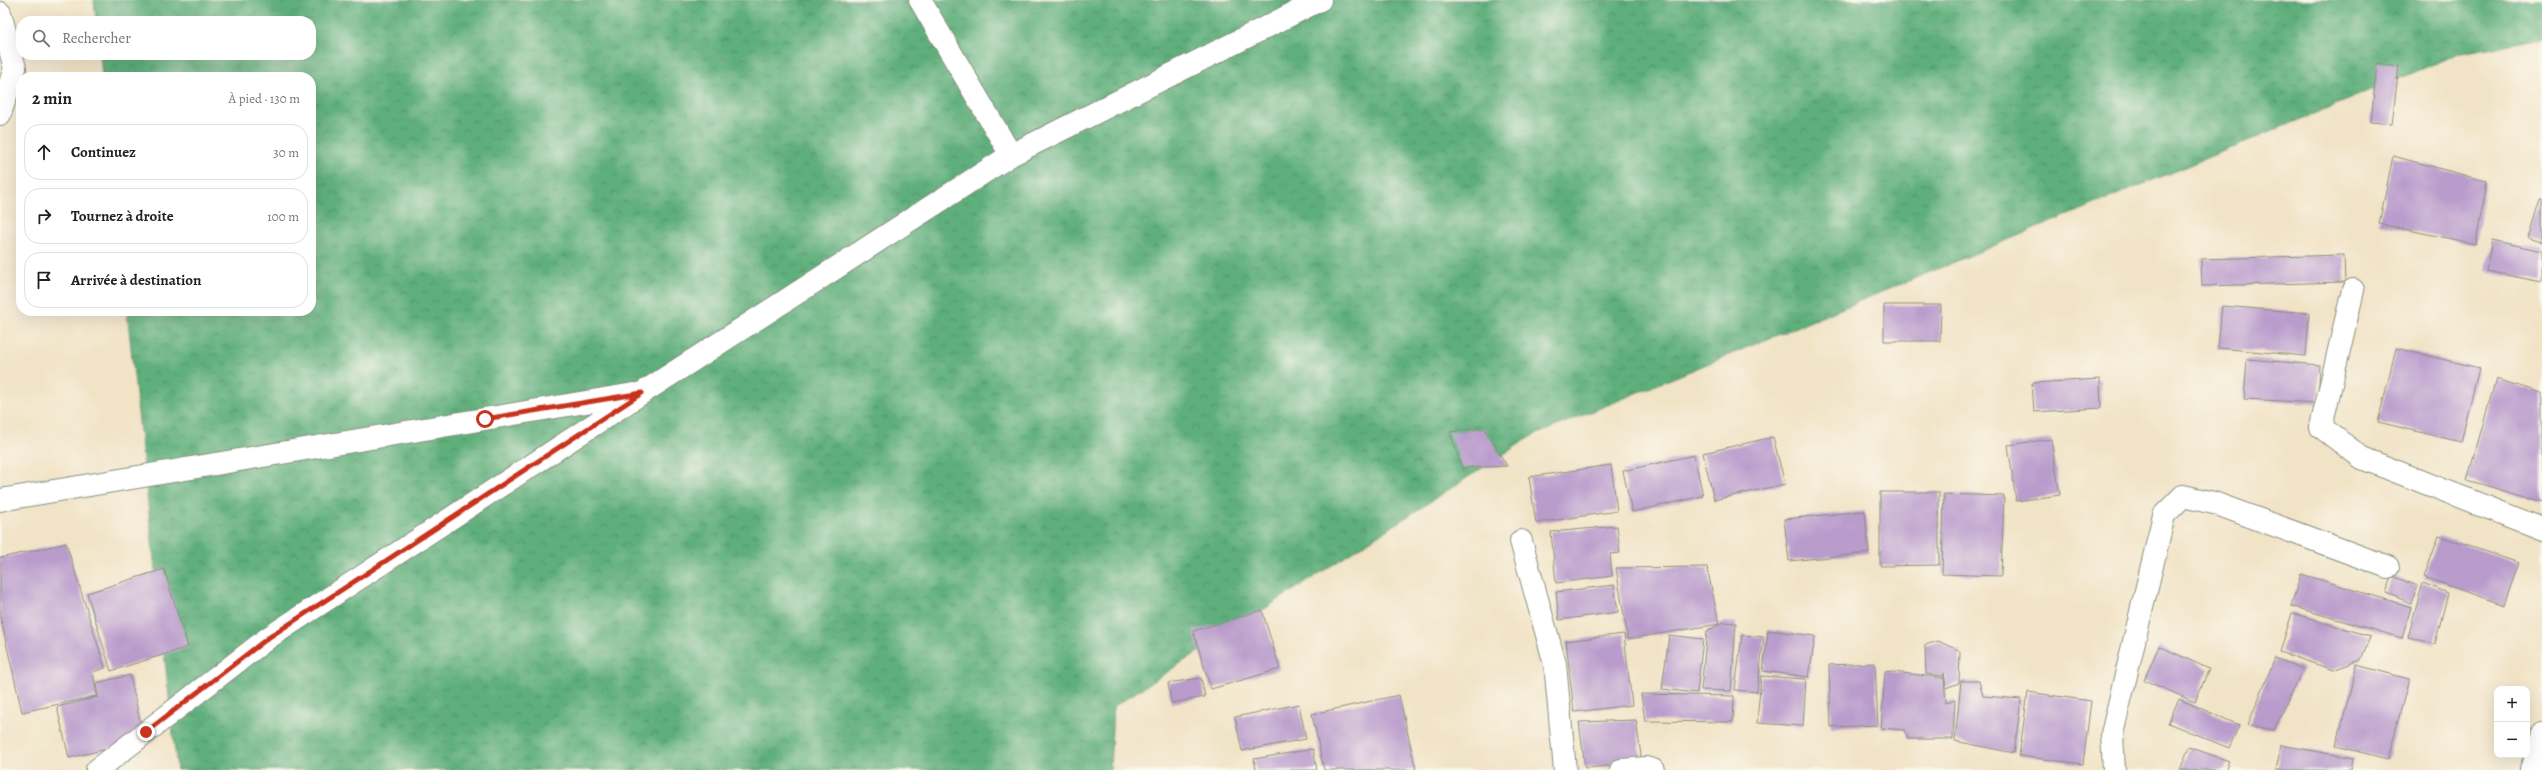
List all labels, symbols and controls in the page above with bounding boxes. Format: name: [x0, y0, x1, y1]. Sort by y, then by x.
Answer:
search box: [16, 16, 316, 60]
icon: search: [30, 27, 52, 49]
text: Rechercher: [62, 28, 131, 48]
text: 2 min: [32, 87, 72, 110]
text: À pied · 130 m: [229, 90, 300, 107]
icon: ahead: [33, 141, 55, 163]
text: Continuez: [71, 142, 136, 162]
text: 30 m: [273, 144, 299, 161]
icon: right: [33, 205, 55, 227]
text: Tournez à droite: [71, 206, 174, 226]
text: 100 m: [267, 208, 299, 225]
icon: arrive: [33, 269, 55, 291]
text: Arrivée à destination: [71, 270, 202, 290]
route start: [476, 410, 494, 428]
map controls: [2494, 686, 2530, 758]
button: +: [2494, 686, 2530, 722]
button: −: [2494, 722, 2530, 758]
route end: [137, 723, 155, 741]

